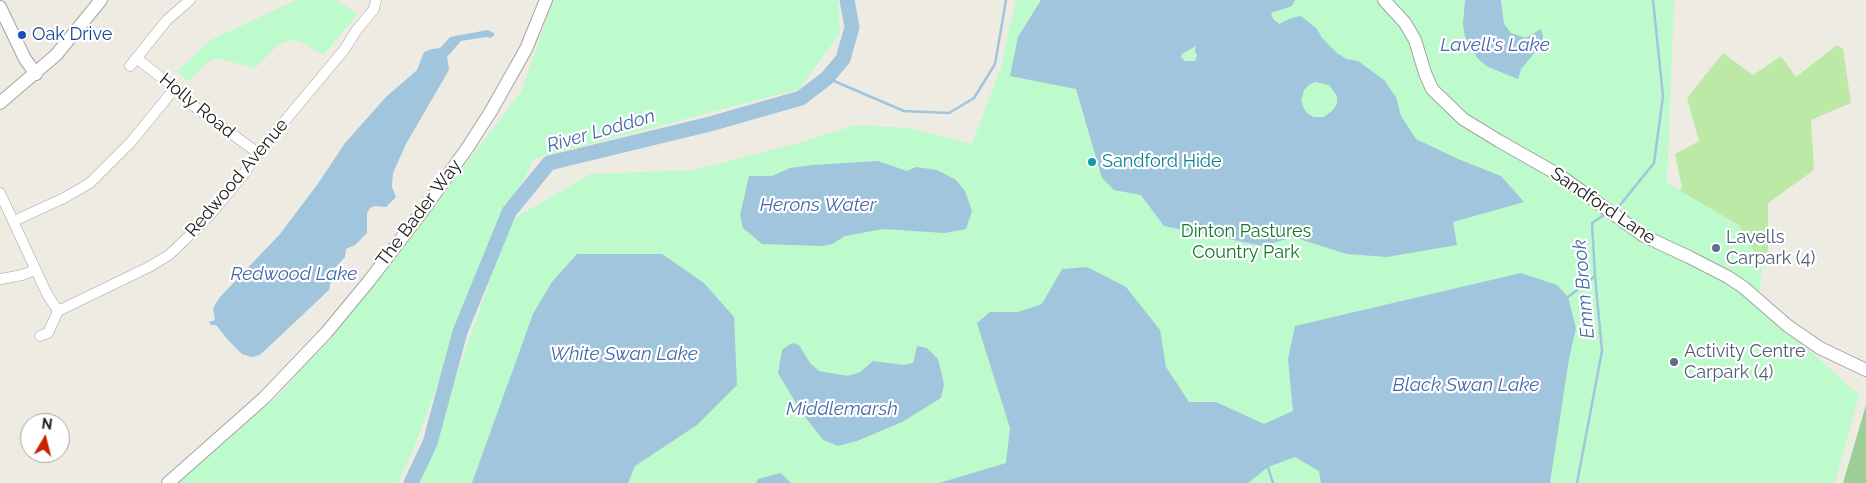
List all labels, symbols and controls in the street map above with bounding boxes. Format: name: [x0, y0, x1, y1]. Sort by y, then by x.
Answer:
place label: Oak Drive: [32, 24, 112, 46]
marker: Oak Drive: [16, 29, 28, 41]
water label: Lavell's Lake: [1440, 34, 1550, 56]
street label: Holly Road: [155, 69, 239, 143]
water label: River Loddon: [544, 105, 658, 157]
street label: Redwood Avenue: [181, 114, 293, 242]
place label: Sandford Hide: [1102, 151, 1222, 173]
street label: The Bader Way: [372, 155, 466, 271]
marker: Sandford Hide: [1086, 156, 1098, 168]
street label: Sandford Lane: [1546, 163, 1660, 249]
water label: Herons Water: [760, 194, 876, 216]
park label: Dinton Pastures Country Park: [1181, 221, 1311, 264]
place label: Lavells Carpark (4): [1726, 227, 1815, 270]
water label: Emm Brook: [1568, 238, 1600, 340]
marker: Lavells Carpark (4): [1710, 242, 1722, 254]
water label: Redwood Lake: [230, 263, 358, 285]
place label: Activity Centre Carpark (4): [1684, 341, 1806, 384]
water label: White Swan Lake: [550, 343, 698, 365]
marker: Activity Centre Carpark (4): [1668, 356, 1680, 368]
water label: Black Swan Lake: [1392, 374, 1540, 396]
water label: Middlemarsh: [786, 398, 898, 420]
north arrow: [20, 413, 70, 463]
text: N: [41, 415, 53, 433]

